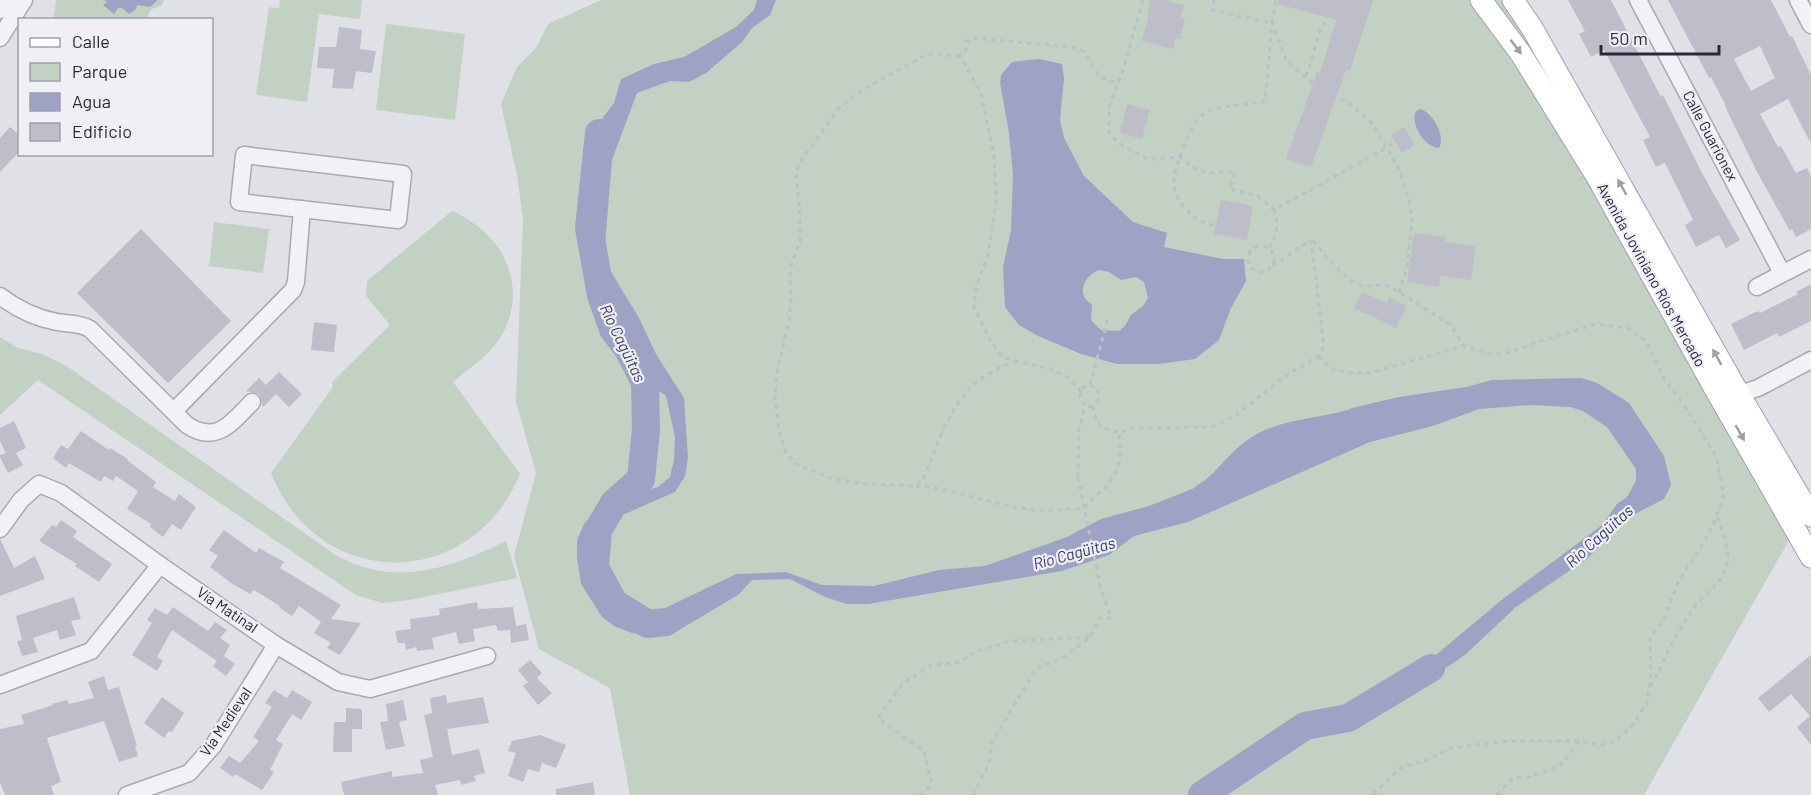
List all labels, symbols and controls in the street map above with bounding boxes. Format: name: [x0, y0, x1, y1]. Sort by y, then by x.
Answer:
legend: [18, 18, 213, 156]
scale bar: [1601, 18, 1720, 56]
text: 50 m: [1610, 27, 1648, 49]
text: Calle: [72, 30, 110, 52]
one-way arrow: [1509, 39, 1521, 54]
text: Parque: [72, 60, 127, 82]
street label: Calle Guarionex: [1679, 87, 1742, 184]
text: Agua: [72, 90, 111, 112]
text: Edificio: [72, 120, 132, 142]
one-way arrow: [1616, 179, 1627, 195]
street label: Avenida Joviniano Ríos Mercado: [1594, 180, 1710, 369]
water label: Río Cagüitas: [596, 301, 651, 385]
one-way arrow: [1713, 348, 1723, 365]
one-way arrow: [1735, 425, 1745, 442]
water label: Río Cagüitas: [1561, 500, 1637, 571]
water label: Río Cagüitas: [1031, 532, 1117, 573]
street label: Vía Matinal: [194, 582, 261, 636]
street label: Vía Medieval: [196, 684, 255, 759]

